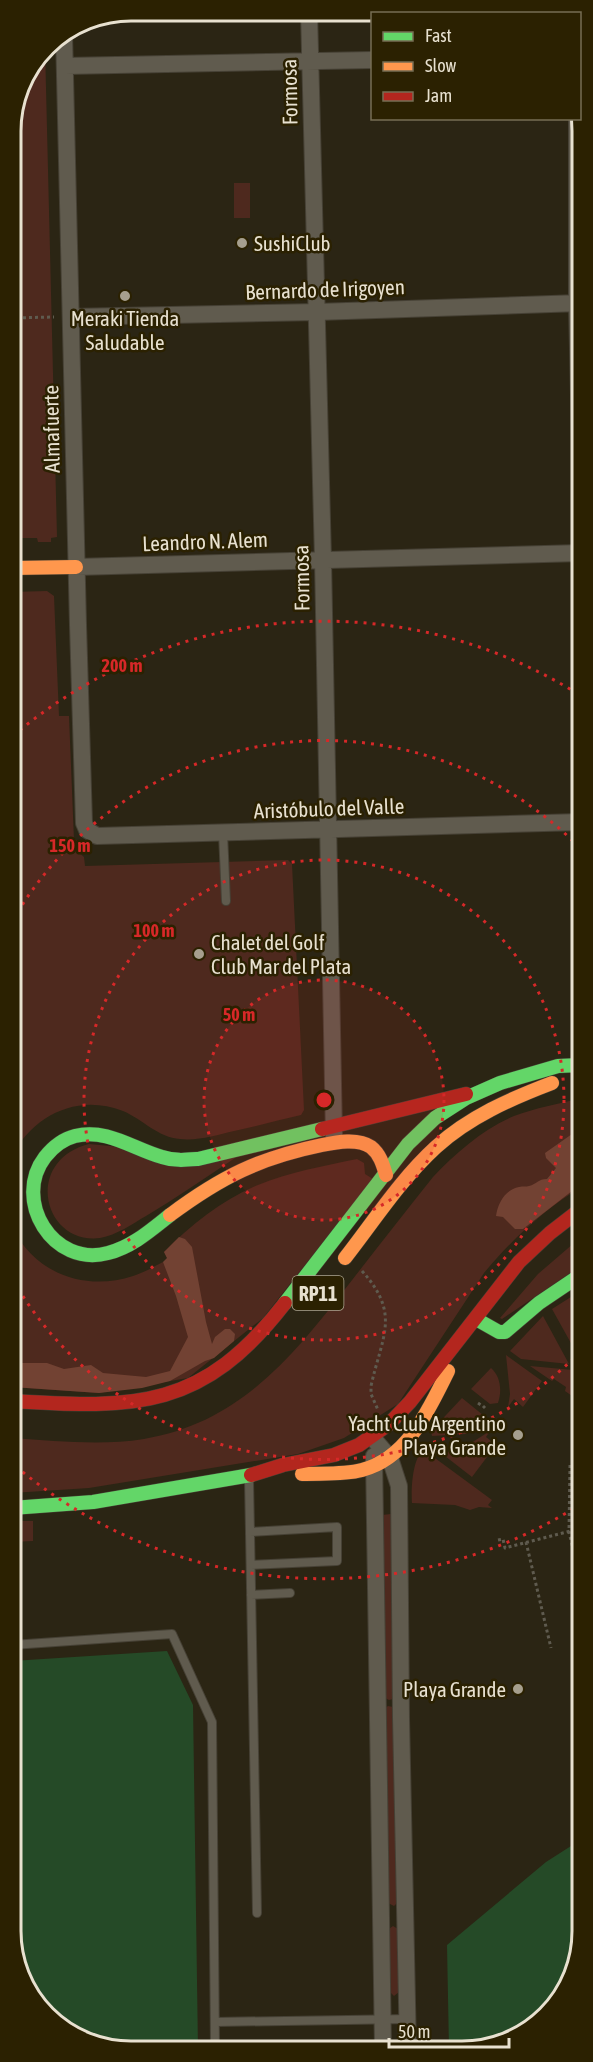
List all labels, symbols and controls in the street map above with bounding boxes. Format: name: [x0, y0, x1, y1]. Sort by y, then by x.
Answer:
legend: [371, 12, 581, 120]
text: Fast: [425, 25, 452, 46]
text: Slow: [425, 55, 456, 76]
street label: Formosa: [276, 59, 302, 125]
text: Jam: [425, 85, 452, 106]
place label: SushiClub: [254, 231, 331, 255]
marker: SushiClub: [235, 236, 249, 250]
street label: Bernardo de Irigoyen: [245, 274, 405, 304]
marker: Meraki Tienda Saludable: [118, 289, 132, 303]
place label: Meraki Tienda Saludable: [71, 306, 179, 354]
street label: Almafuerte: [38, 385, 64, 473]
street label: Leandro N. Alem: [142, 527, 268, 555]
street label: Formosa: [288, 545, 314, 611]
text: 200 m: [102, 655, 142, 676]
street label: Aristóbulo del Valle: [253, 793, 405, 823]
text: 150 m: [50, 835, 90, 856]
text: 100 m: [134, 920, 174, 941]
place label: Chalet del Golf Club Mar del Plata: [211, 930, 351, 978]
marker: Chalet del Golf Club Mar del Plata: [192, 947, 206, 961]
text: 50 m: [223, 1004, 255, 1025]
centre of rings: [314, 1090, 334, 1110]
road number: RP11: [292, 1276, 344, 1310]
place label: Yacht Club Argentino Playa Grande: [348, 1411, 506, 1459]
marker: Yacht Club Argentino Playa Grande: [511, 1428, 525, 1442]
place label: Playa Grande: [403, 1677, 506, 1701]
marker: Playa Grande: [511, 1682, 525, 1696]
scale bar: [389, 2011, 509, 2049]
text: 50 m: [398, 2021, 430, 2042]

